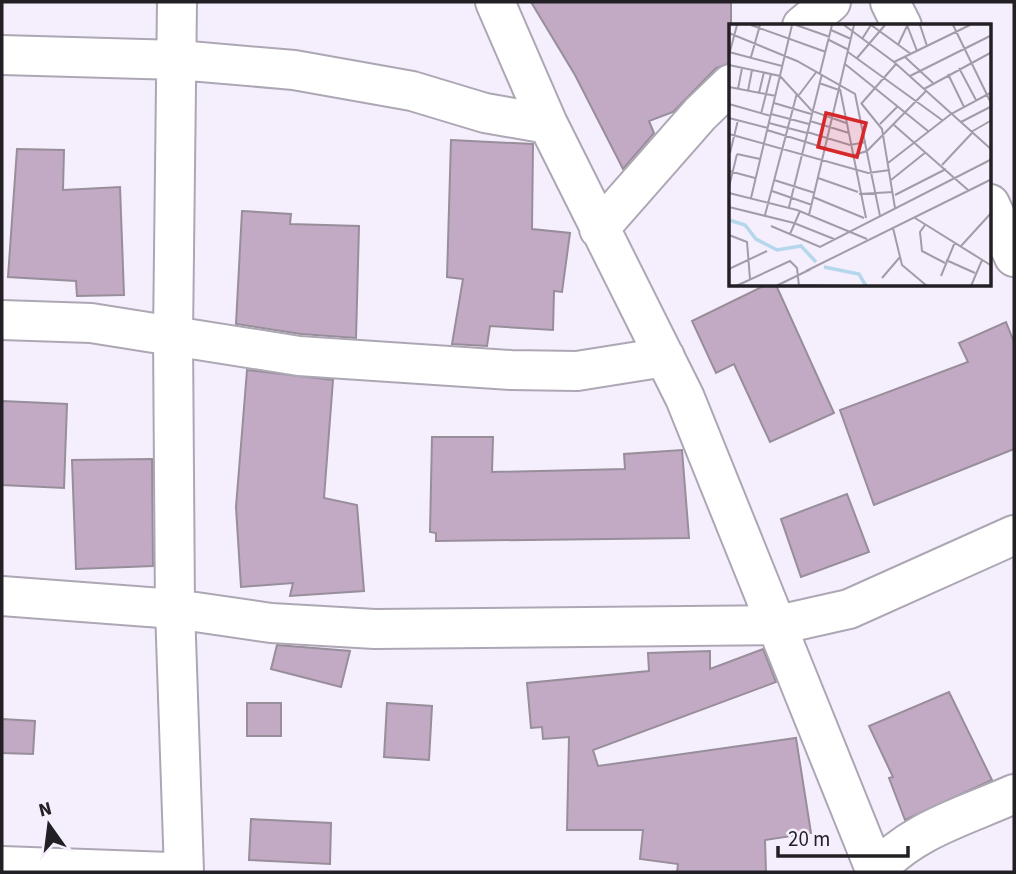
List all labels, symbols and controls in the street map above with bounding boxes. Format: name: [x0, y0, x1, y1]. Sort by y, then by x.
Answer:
inset map: [729, 24, 992, 287]
north arrow: [14, 790, 84, 860]
text: N: [36, 795, 55, 825]
scale bar: [778, 814, 908, 858]
text: 20 m: [788, 824, 830, 854]

